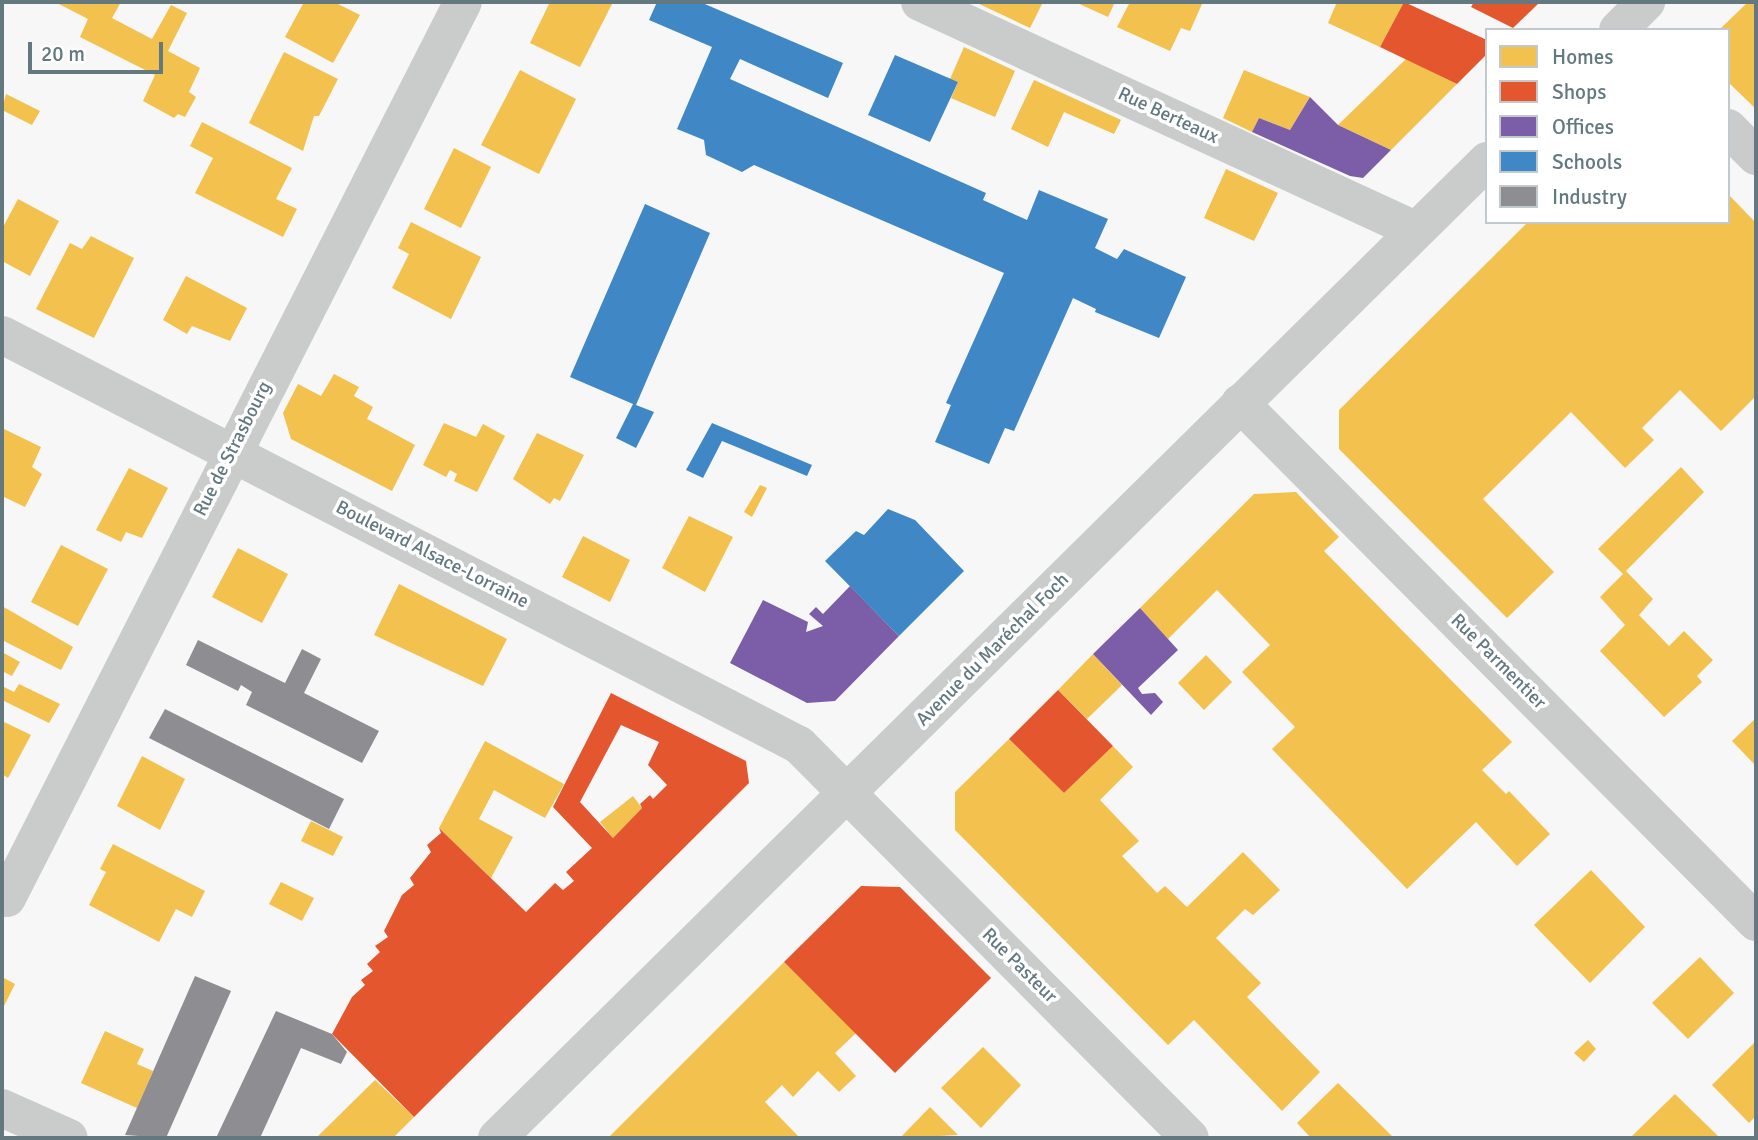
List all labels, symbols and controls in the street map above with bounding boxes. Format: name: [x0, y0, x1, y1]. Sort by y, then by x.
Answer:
scale bar: [32, 28, 166, 72]
legend: [1485, 28, 1730, 224]
text: 20 m: [41, 41, 85, 67]
text: Homes: [1552, 44, 1614, 70]
text: Shops: [1552, 79, 1606, 105]
street label: Rue Berteaux: [1114, 83, 1222, 149]
text: Offices: [1552, 114, 1614, 140]
text: Schools: [1552, 149, 1622, 175]
text: Industry: [1552, 184, 1627, 210]
street label: Rue de Strasbourg: [189, 378, 277, 520]
street label: Boulevard Alsace-Lorraine: [332, 496, 532, 614]
street label: Avenue du Maréchal Foch: [912, 569, 1074, 731]
street label: Rue Parmentier: [1446, 610, 1550, 714]
street label: Rue Pasteur: [977, 924, 1061, 1008]

